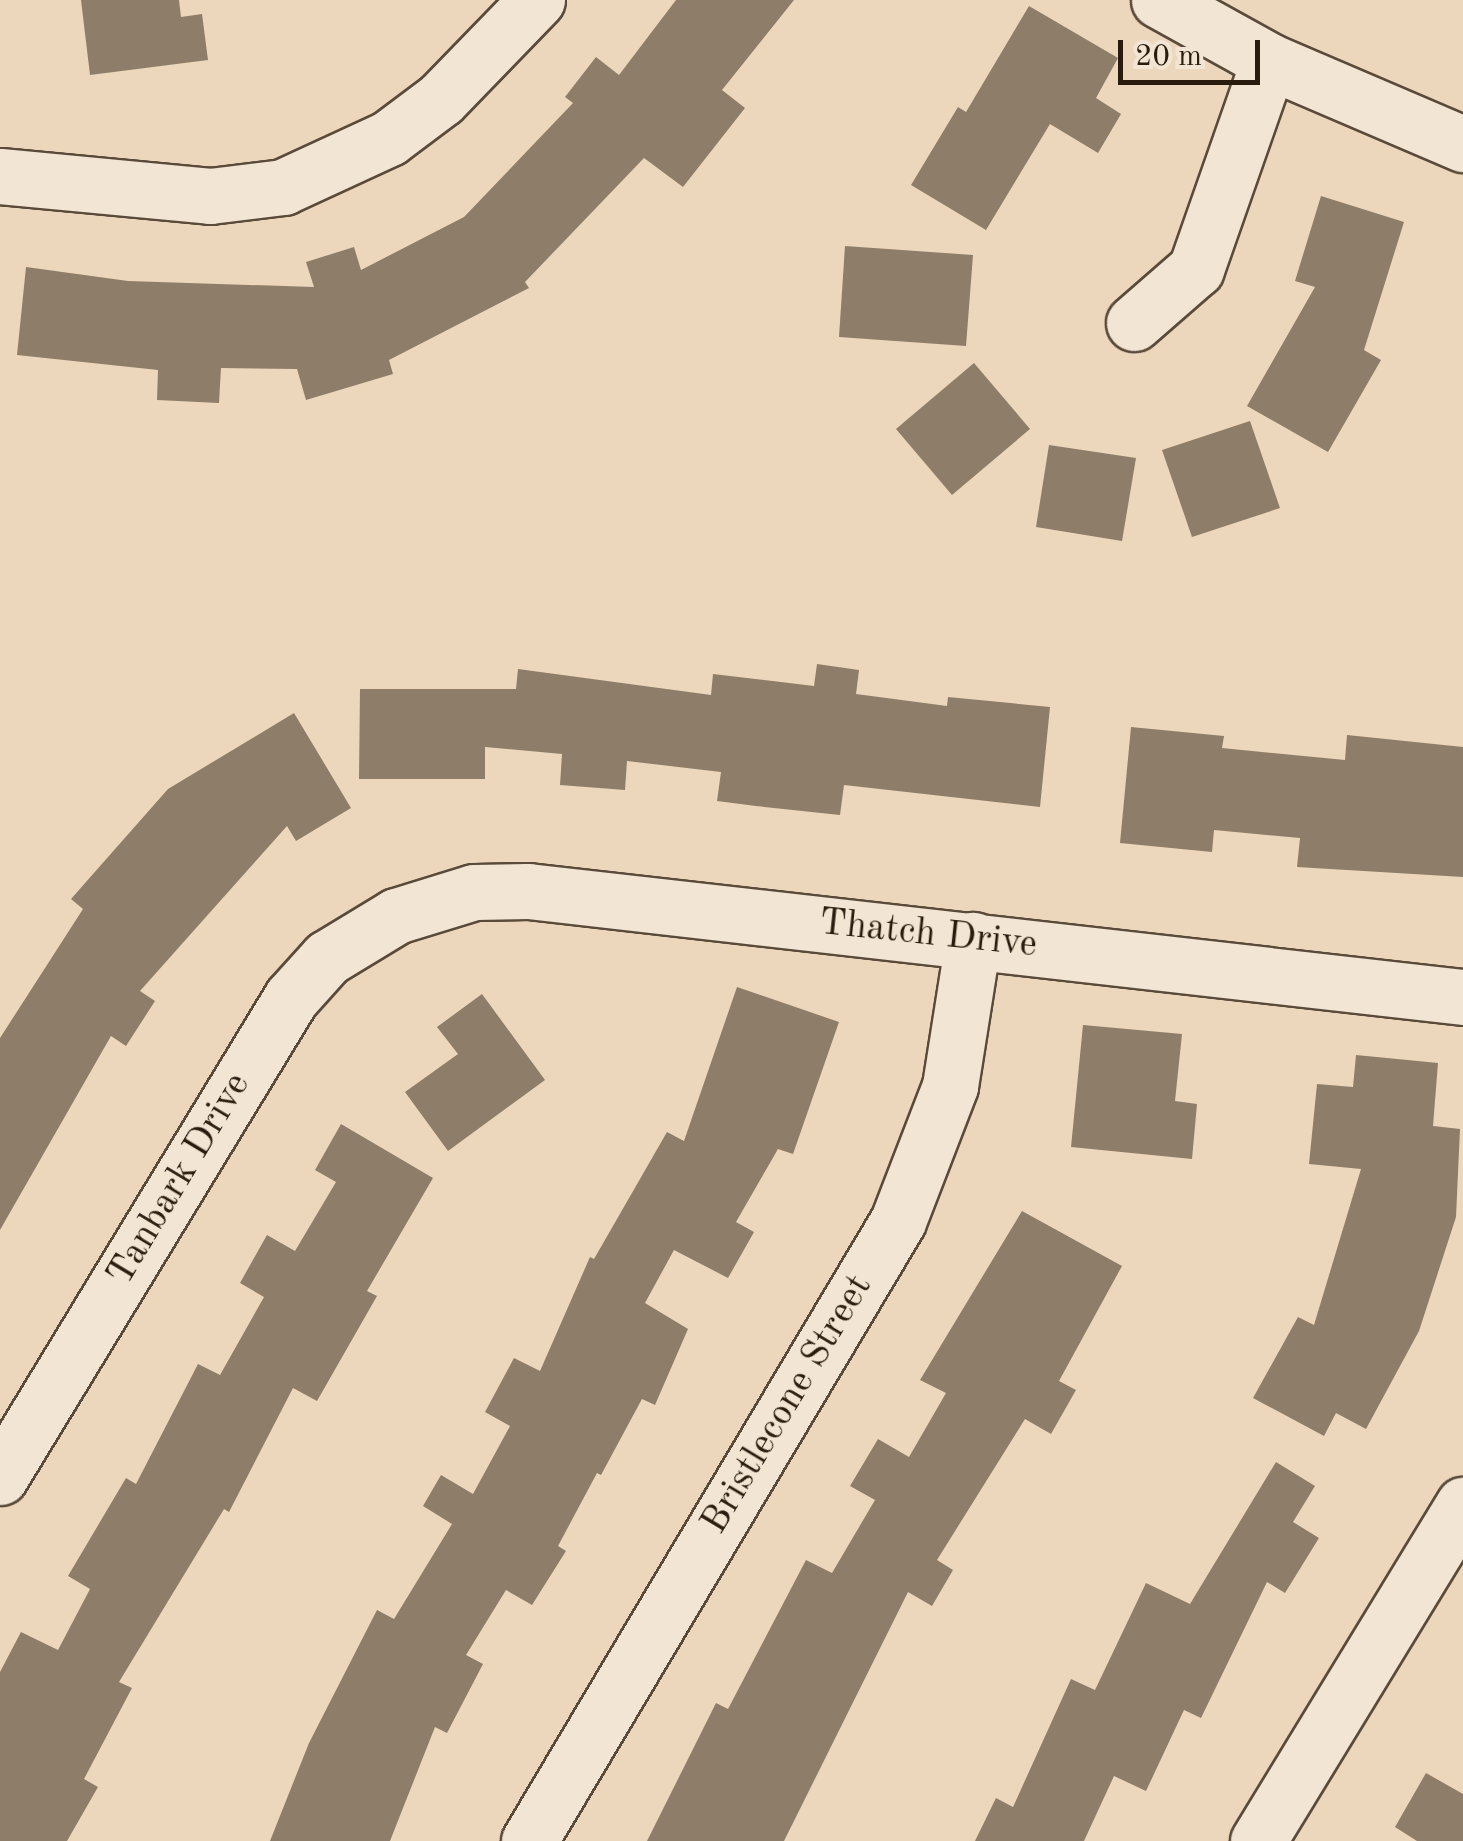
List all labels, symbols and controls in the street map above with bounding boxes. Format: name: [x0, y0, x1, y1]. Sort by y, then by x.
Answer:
scale bar: [1123, 20, 1266, 82]
text: 20 m: [1135, 42, 1202, 72]
street label: Thatch Drive: [817, 901, 1039, 969]
street label: Tanbark Drive: [99, 1065, 261, 1295]
street label: Bristlecone Street: [693, 1267, 883, 1543]

